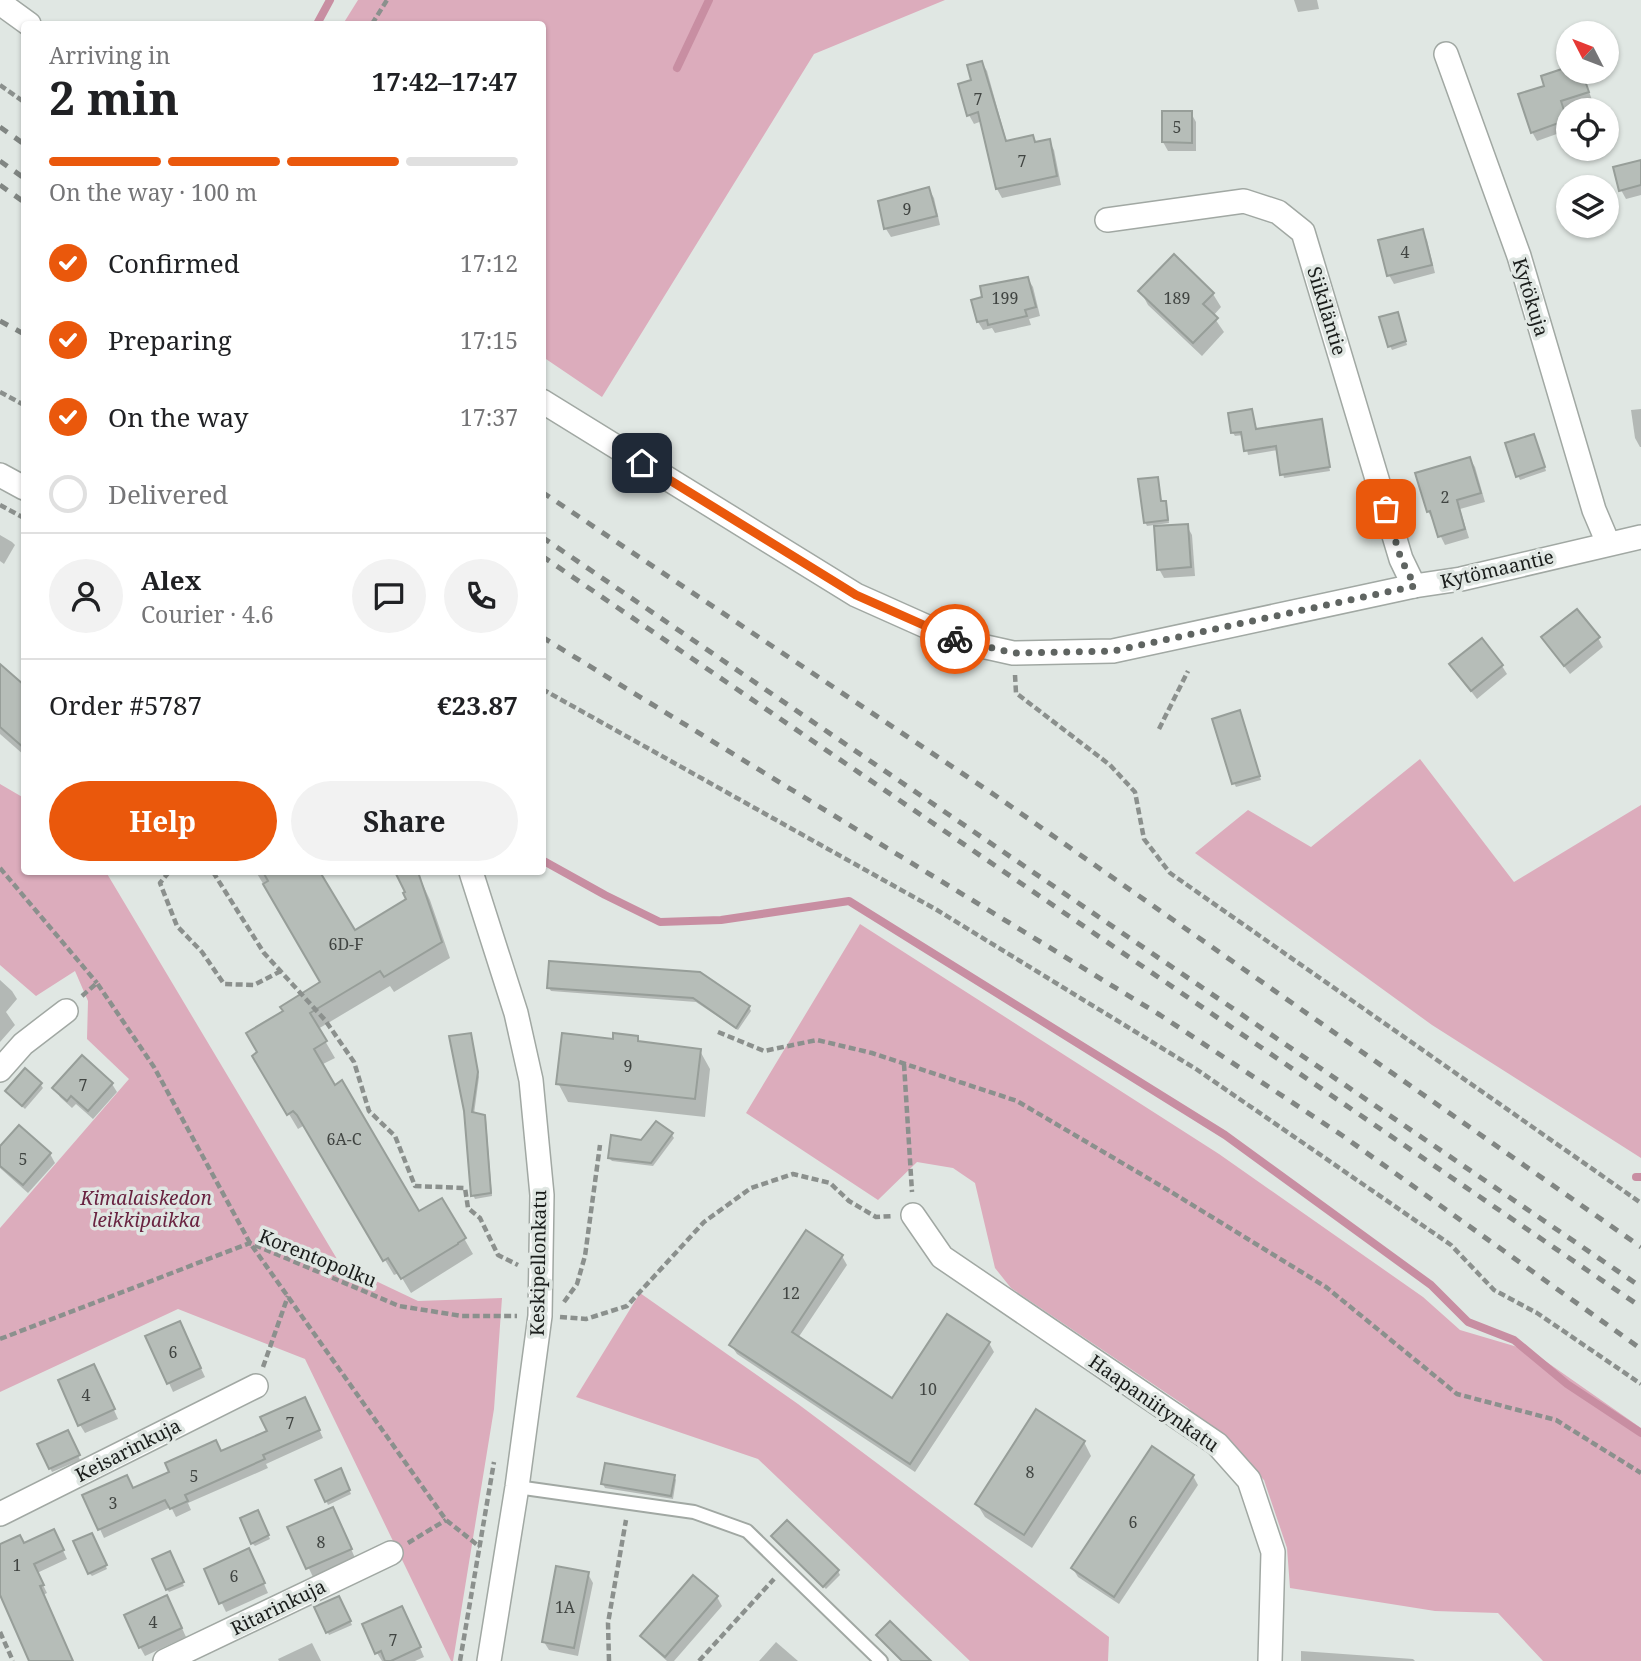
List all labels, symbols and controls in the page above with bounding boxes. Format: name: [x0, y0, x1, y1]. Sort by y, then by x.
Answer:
north arrow: [1556, 21, 1619, 84]
map controls: [1556, 21, 1619, 238]
text: Arriving in: [49, 39, 170, 71]
text: 17:42–17:47: [372, 63, 518, 99]
text: 2 min: [49, 66, 179, 128]
house number: 7: [974, 88, 983, 110]
button: locate: [1556, 98, 1619, 161]
house number: 5: [1173, 116, 1181, 138]
house number: 7: [1018, 150, 1027, 172]
button: layers: [1556, 175, 1619, 238]
text: On the way · 100 m: [49, 176, 257, 208]
house number: 9: [903, 198, 911, 220]
house number: 4: [1401, 241, 1410, 263]
icon: check: [49, 244, 87, 282]
text: Confirmed: [108, 245, 240, 281]
text: 17:12: [460, 247, 518, 279]
street label: Kytökuja: [1507, 255, 1555, 339]
street label: Siikiläntie: [1301, 263, 1353, 359]
house number: 199: [992, 287, 1018, 309]
house number: 189: [1164, 287, 1190, 309]
icon: check: [49, 321, 87, 359]
text: Preparing: [108, 322, 232, 358]
text: 17:15: [460, 324, 518, 356]
icon: check: [49, 398, 87, 436]
text: On the way: [108, 399, 248, 435]
text: 17:37: [460, 401, 518, 433]
pin: [612, 433, 672, 493]
icon: home: [623, 444, 661, 482]
text: Delivered: [108, 476, 228, 512]
pin: [1356, 479, 1416, 539]
house number: 2: [1441, 486, 1449, 508]
icon: bag: [1367, 490, 1405, 528]
street label: Kytömaantie: [1438, 543, 1556, 595]
button: person: [49, 559, 123, 633]
button: chat: [352, 559, 426, 633]
button: phone: [444, 559, 518, 633]
text: Alex: [141, 562, 201, 598]
text: Courier · 4.6: [141, 598, 274, 630]
courier: [920, 604, 990, 674]
icon: bike: [936, 620, 974, 658]
text: Order #5787: [49, 687, 202, 723]
text: €23.87: [437, 687, 518, 723]
button: Help: [49, 781, 277, 861]
button: Share: [291, 781, 518, 861]
house number: 6D-F: [329, 933, 363, 955]
house number: 9: [624, 1055, 632, 1077]
house number: 7: [79, 1074, 88, 1096]
house number: 6A-C: [326, 1128, 362, 1150]
house number: 5: [19, 1148, 27, 1170]
park label: Kimalaiskedon leikkipaikka: [79, 1185, 212, 1233]
street label: Keskipellonkatu: [524, 1190, 552, 1336]
street label: Korentopolku: [255, 1223, 381, 1293]
house number: 12: [782, 1282, 800, 1304]
house number: 6: [169, 1341, 178, 1363]
street label: Haapaniitynkatu: [1084, 1348, 1224, 1458]
house number: 10: [919, 1378, 937, 1400]
house number: 4: [82, 1384, 91, 1406]
street label: Keisarinkuja: [71, 1412, 185, 1488]
house number: 7: [286, 1412, 295, 1434]
house number: 8: [1026, 1461, 1035, 1483]
house number: 5: [190, 1465, 198, 1487]
house number: 3: [109, 1492, 118, 1514]
house number: 6: [1129, 1511, 1138, 1533]
house number: 8: [317, 1531, 326, 1553]
house number: 1: [13, 1554, 21, 1576]
house number: 6: [230, 1565, 239, 1587]
street label: Ritarinkuja: [226, 1573, 330, 1641]
house number: 1A: [555, 1596, 576, 1618]
house number: 4: [149, 1611, 158, 1633]
house number: 7: [389, 1629, 398, 1651]

